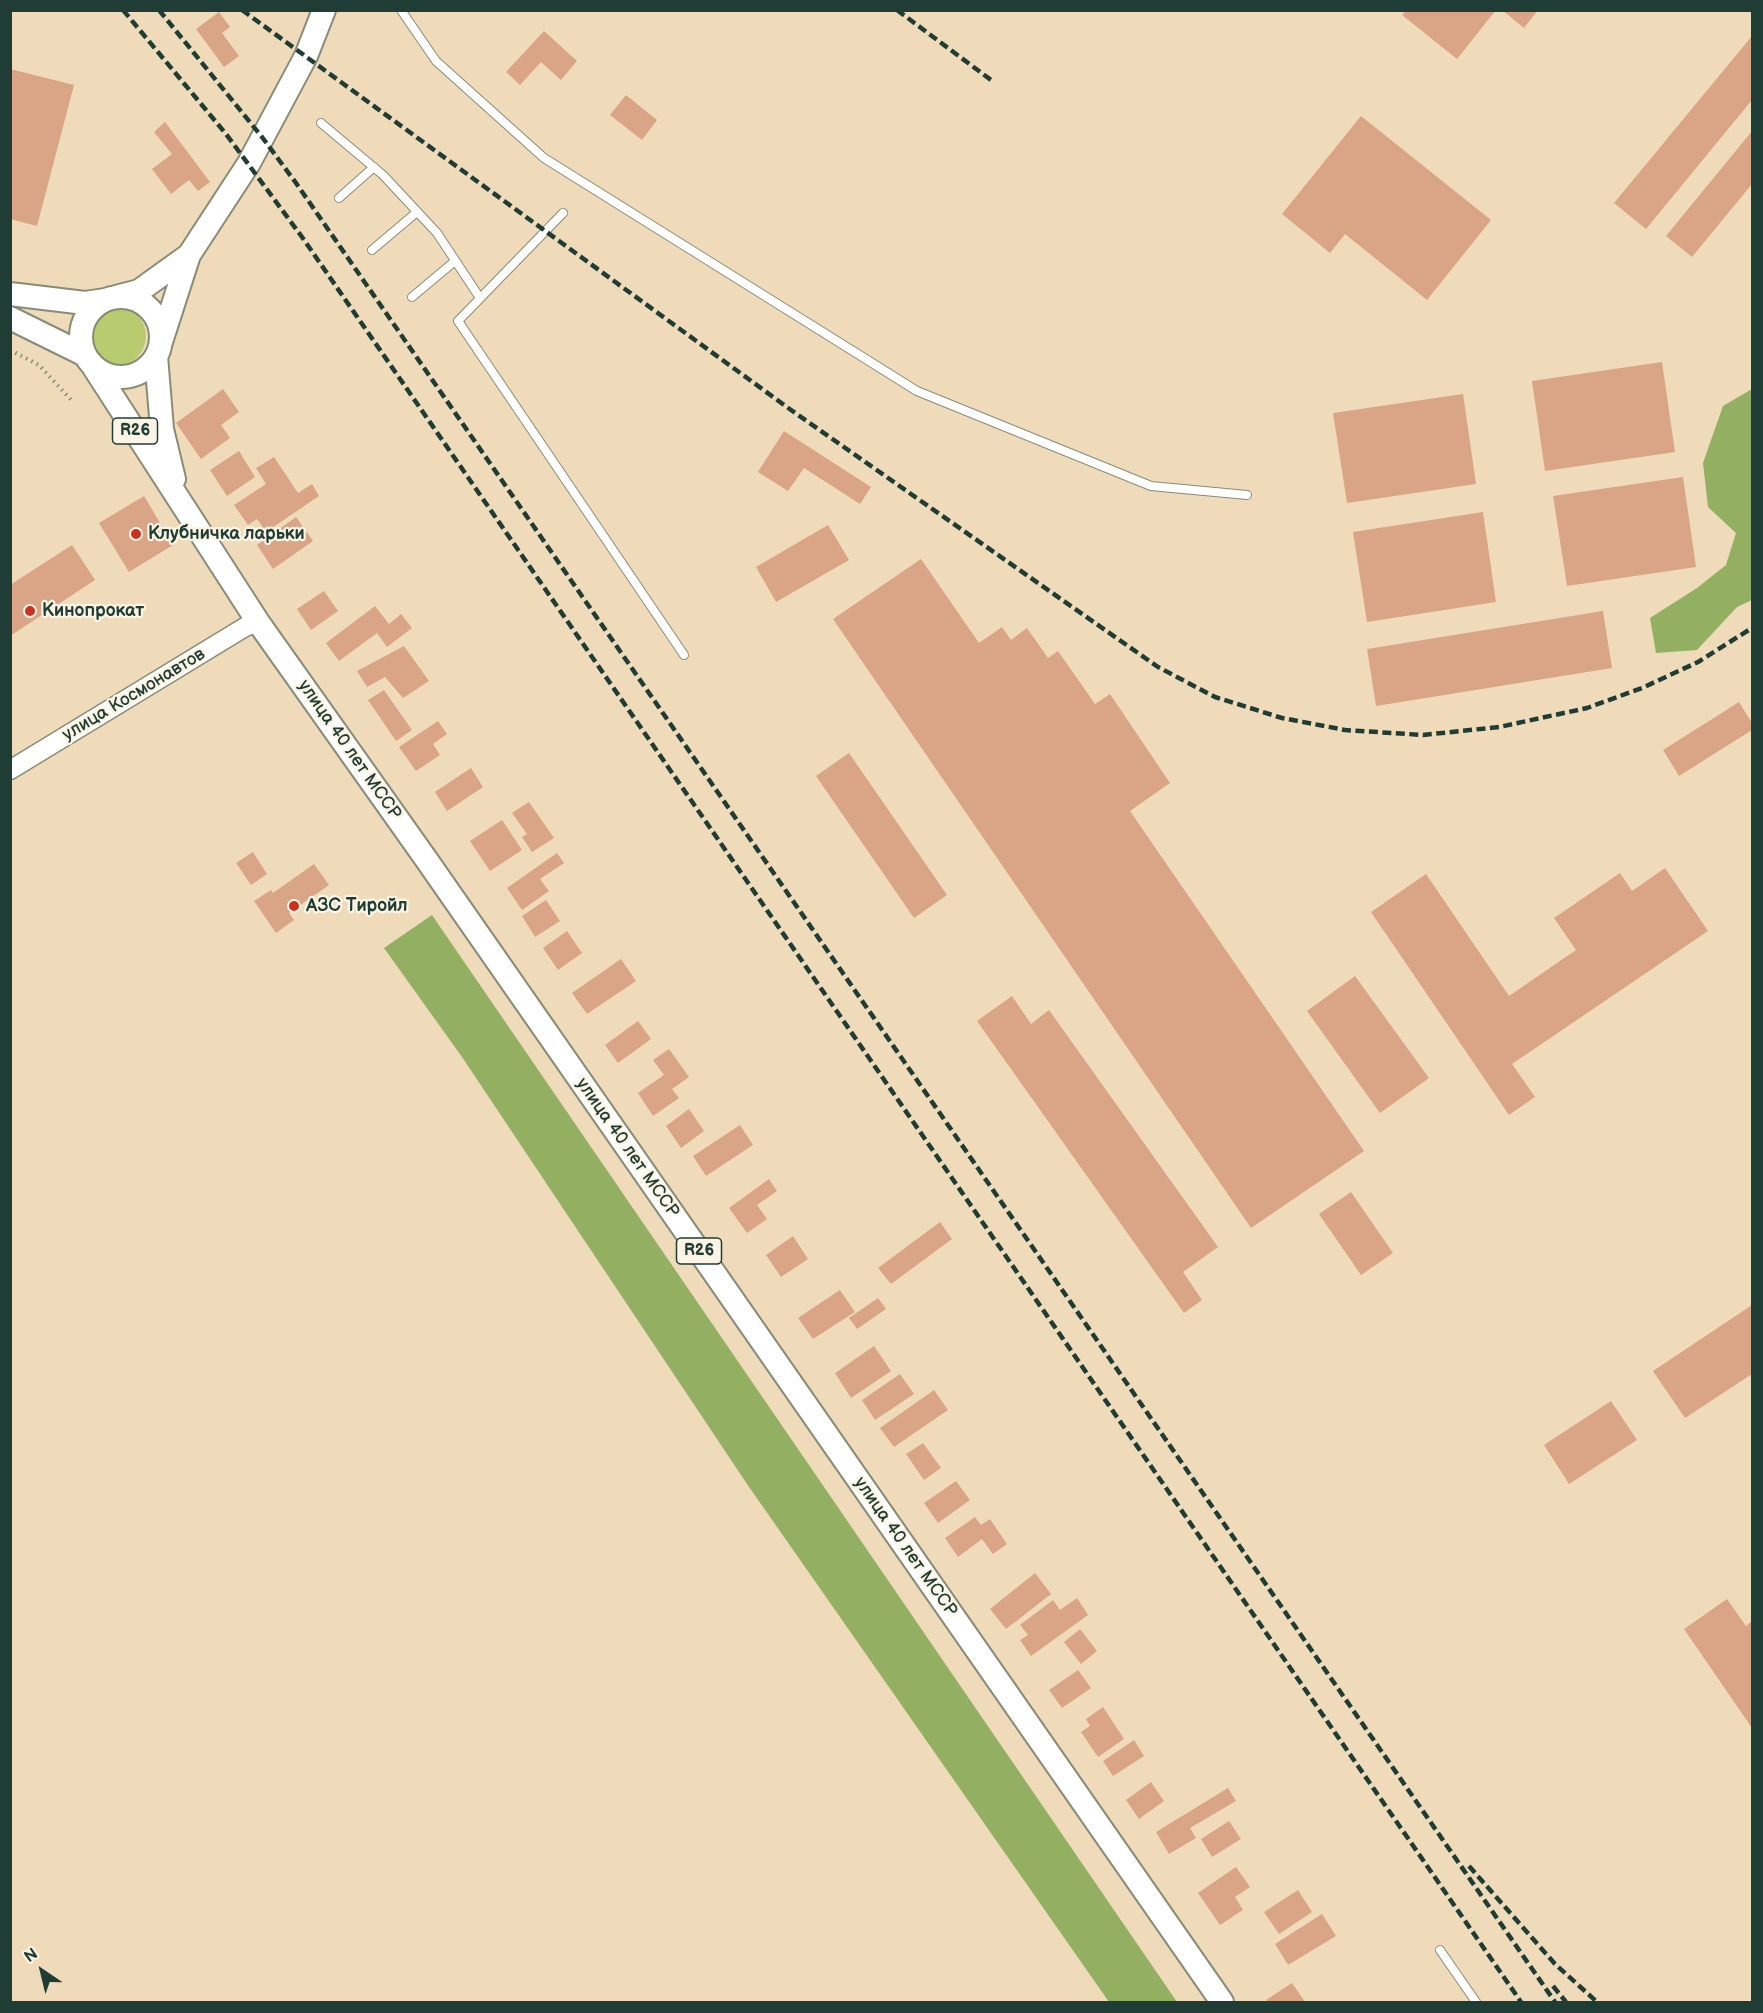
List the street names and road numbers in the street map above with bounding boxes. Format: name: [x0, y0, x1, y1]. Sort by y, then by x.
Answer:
road number: R26: [112, 418, 158, 444]
street label: улица Космонавтов: [59, 644, 209, 746]
street label: улица 40 лет МССР: [293, 676, 405, 824]
street label: улица 40 лет МССР: [571, 1074, 683, 1222]
road number: R26: [676, 1238, 722, 1264]
street label: улица 40 лет МССР: [849, 1473, 961, 1621]

